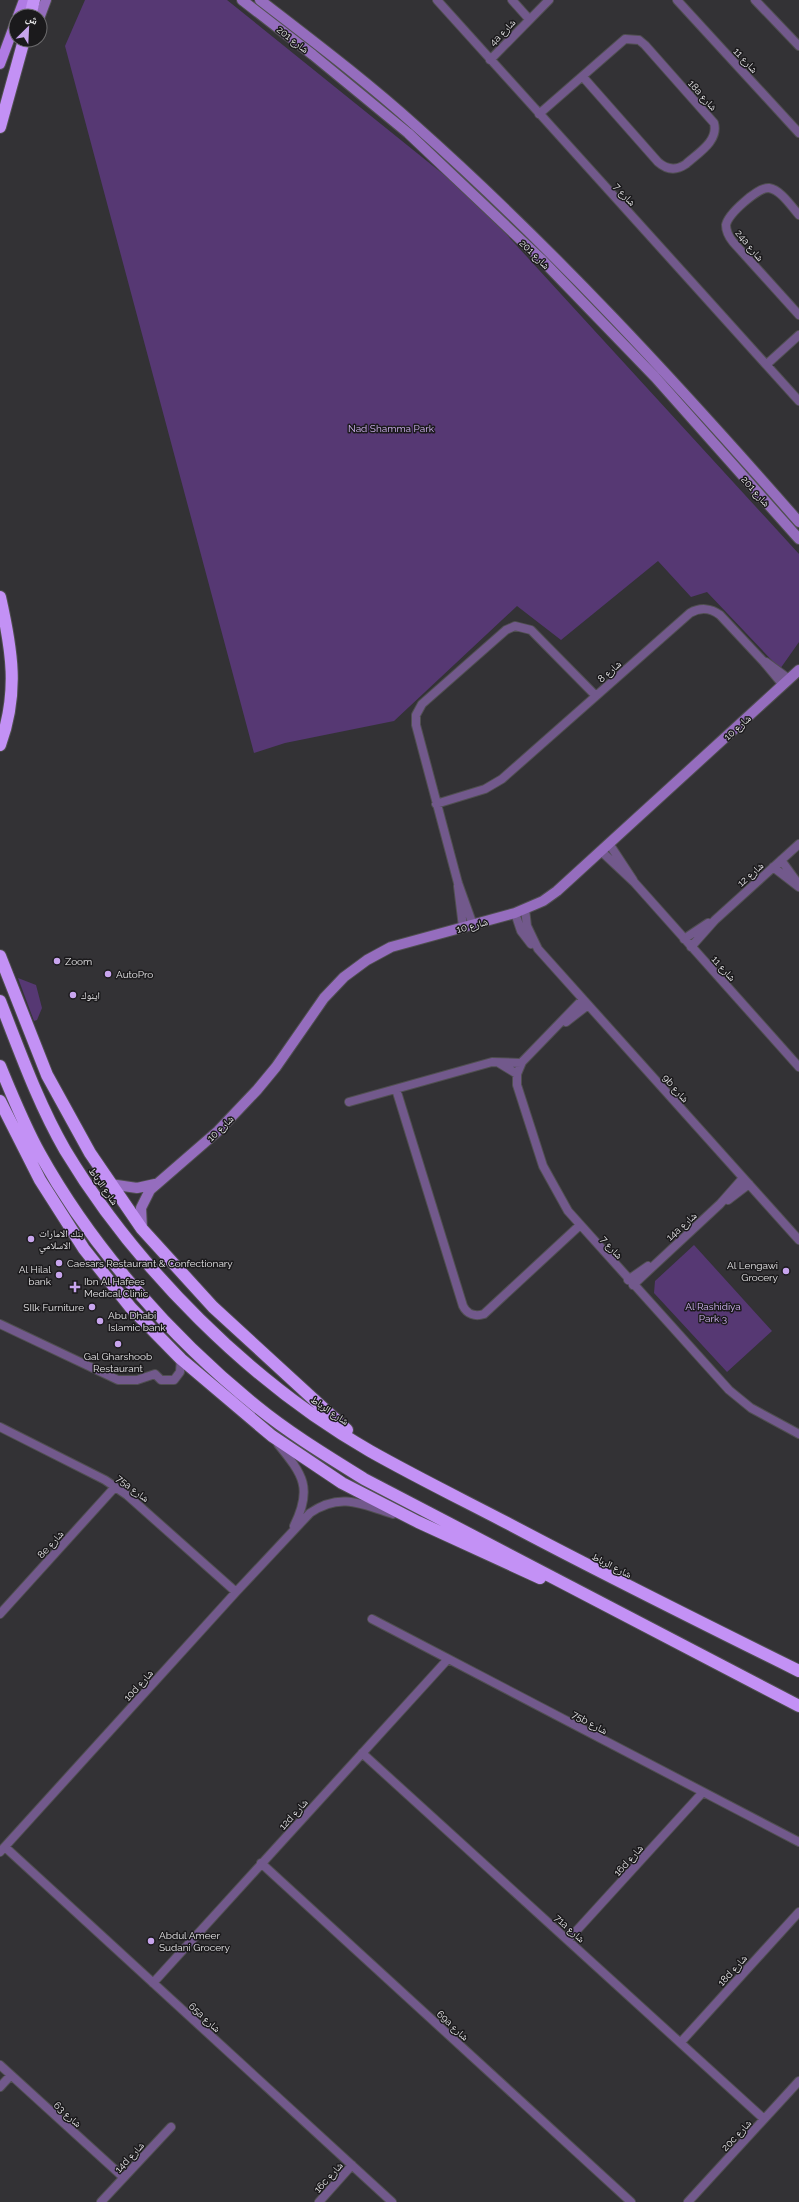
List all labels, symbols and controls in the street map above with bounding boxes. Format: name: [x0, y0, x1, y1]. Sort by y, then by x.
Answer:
north arrow: [8, 8, 48, 48]
text: ش: [23, 11, 40, 29]
street label: 4a شارع: [487, 17, 519, 49]
street label: شارع 201: [274, 24, 311, 56]
street label: شارع 11: [731, 46, 760, 76]
street label: 18a شارع: [685, 78, 719, 114]
street label: شارع 7: [611, 181, 638, 209]
street label: 24a شارع: [733, 227, 766, 264]
street label: شارع 201: [517, 237, 552, 272]
park label: Nad Shamma Park: [348, 423, 435, 434]
street label: شارع 201: [738, 474, 772, 510]
street label: شارع 8: [595, 658, 624, 685]
street label: شارع 10: [722, 712, 754, 743]
street label: شارع 12: [735, 860, 767, 890]
street label: شارع 10: [455, 916, 490, 936]
street label: شارع 11: [709, 953, 738, 984]
marker: Zoom: [52, 956, 62, 966]
place label: Zoom: [65, 956, 92, 967]
marker: AutoPro: [103, 969, 113, 979]
place label: AutoPro: [116, 969, 153, 980]
marker: اينوك: [68, 990, 78, 1000]
place label: اينوك: [81, 990, 100, 1001]
street label: 9b شارع: [660, 1072, 691, 1105]
street label: شارع 10: [205, 1113, 237, 1144]
street label: شارع الرباط: [86, 1165, 121, 1208]
street label: 14a شارع: [664, 1210, 700, 1244]
place label: بنك الامارات الاسلامي: [39, 1228, 83, 1254]
marker: بنك الامارات الاسلامي: [26, 1234, 36, 1244]
street label: شارع 7: [598, 1234, 625, 1262]
marker: Caesars Restaurant & Confectionary: [54, 1258, 64, 1268]
place label: Caesars Restaurant & Confectionary: [67, 1258, 233, 1269]
place label: Al Lengawi Grocery: [727, 1260, 779, 1283]
place label: Al Hilal bank: [19, 1264, 52, 1287]
marker: Al Lengawi Grocery: [781, 1266, 791, 1276]
marker: Al Hilal bank: [54, 1270, 64, 1280]
place label: Ibn Al Hafees Medical Clinic: [84, 1276, 149, 1299]
marker: Ibn Al Hafees Medical Clinic: [69, 1281, 81, 1293]
park label: Al Rashidiya Park 3: [685, 1301, 741, 1324]
place label: SIlk Furniture: [23, 1302, 84, 1313]
marker: SIlk Furniture: [87, 1302, 97, 1312]
place label: Abu Dhabi Islamic bank: [108, 1310, 166, 1333]
marker: Abu Dhabi Islamic bank: [95, 1316, 105, 1326]
marker: Gal Gharshoob Restaurant: [113, 1339, 123, 1349]
place label: Gal Gharshoob Restaurant: [84, 1351, 152, 1374]
street label: شارع الرباط: [308, 1394, 351, 1428]
street label: 75a شارع: [114, 1473, 151, 1505]
street label: 8e شارع: [35, 1528, 67, 1561]
street label: شارع الرباط: [590, 1551, 634, 1581]
street label: 10d شارع: [122, 1667, 156, 1704]
street label: 75b شارع: [570, 1709, 610, 1737]
street label: 12d شارع: [277, 1796, 311, 1833]
street label: 16d شارع: [612, 1842, 646, 1879]
street label: 71a شارع: [552, 1912, 587, 1946]
place label: Abdul Ameer Sudani Grocery: [159, 1930, 231, 1953]
marker: Abdul Ameer Sudani Grocery: [146, 1936, 156, 1946]
street label: 18d شارع: [716, 1952, 750, 1989]
street label: 65a شارع: [186, 2000, 223, 2035]
street label: 69a شارع: [434, 2008, 471, 2044]
street label: شارع 63: [51, 2099, 84, 2131]
street label: 20c شارع: [719, 2117, 754, 2154]
street label: 14d شارع: [113, 2140, 147, 2175]
street label: 16c شارع: [312, 2159, 346, 2196]

